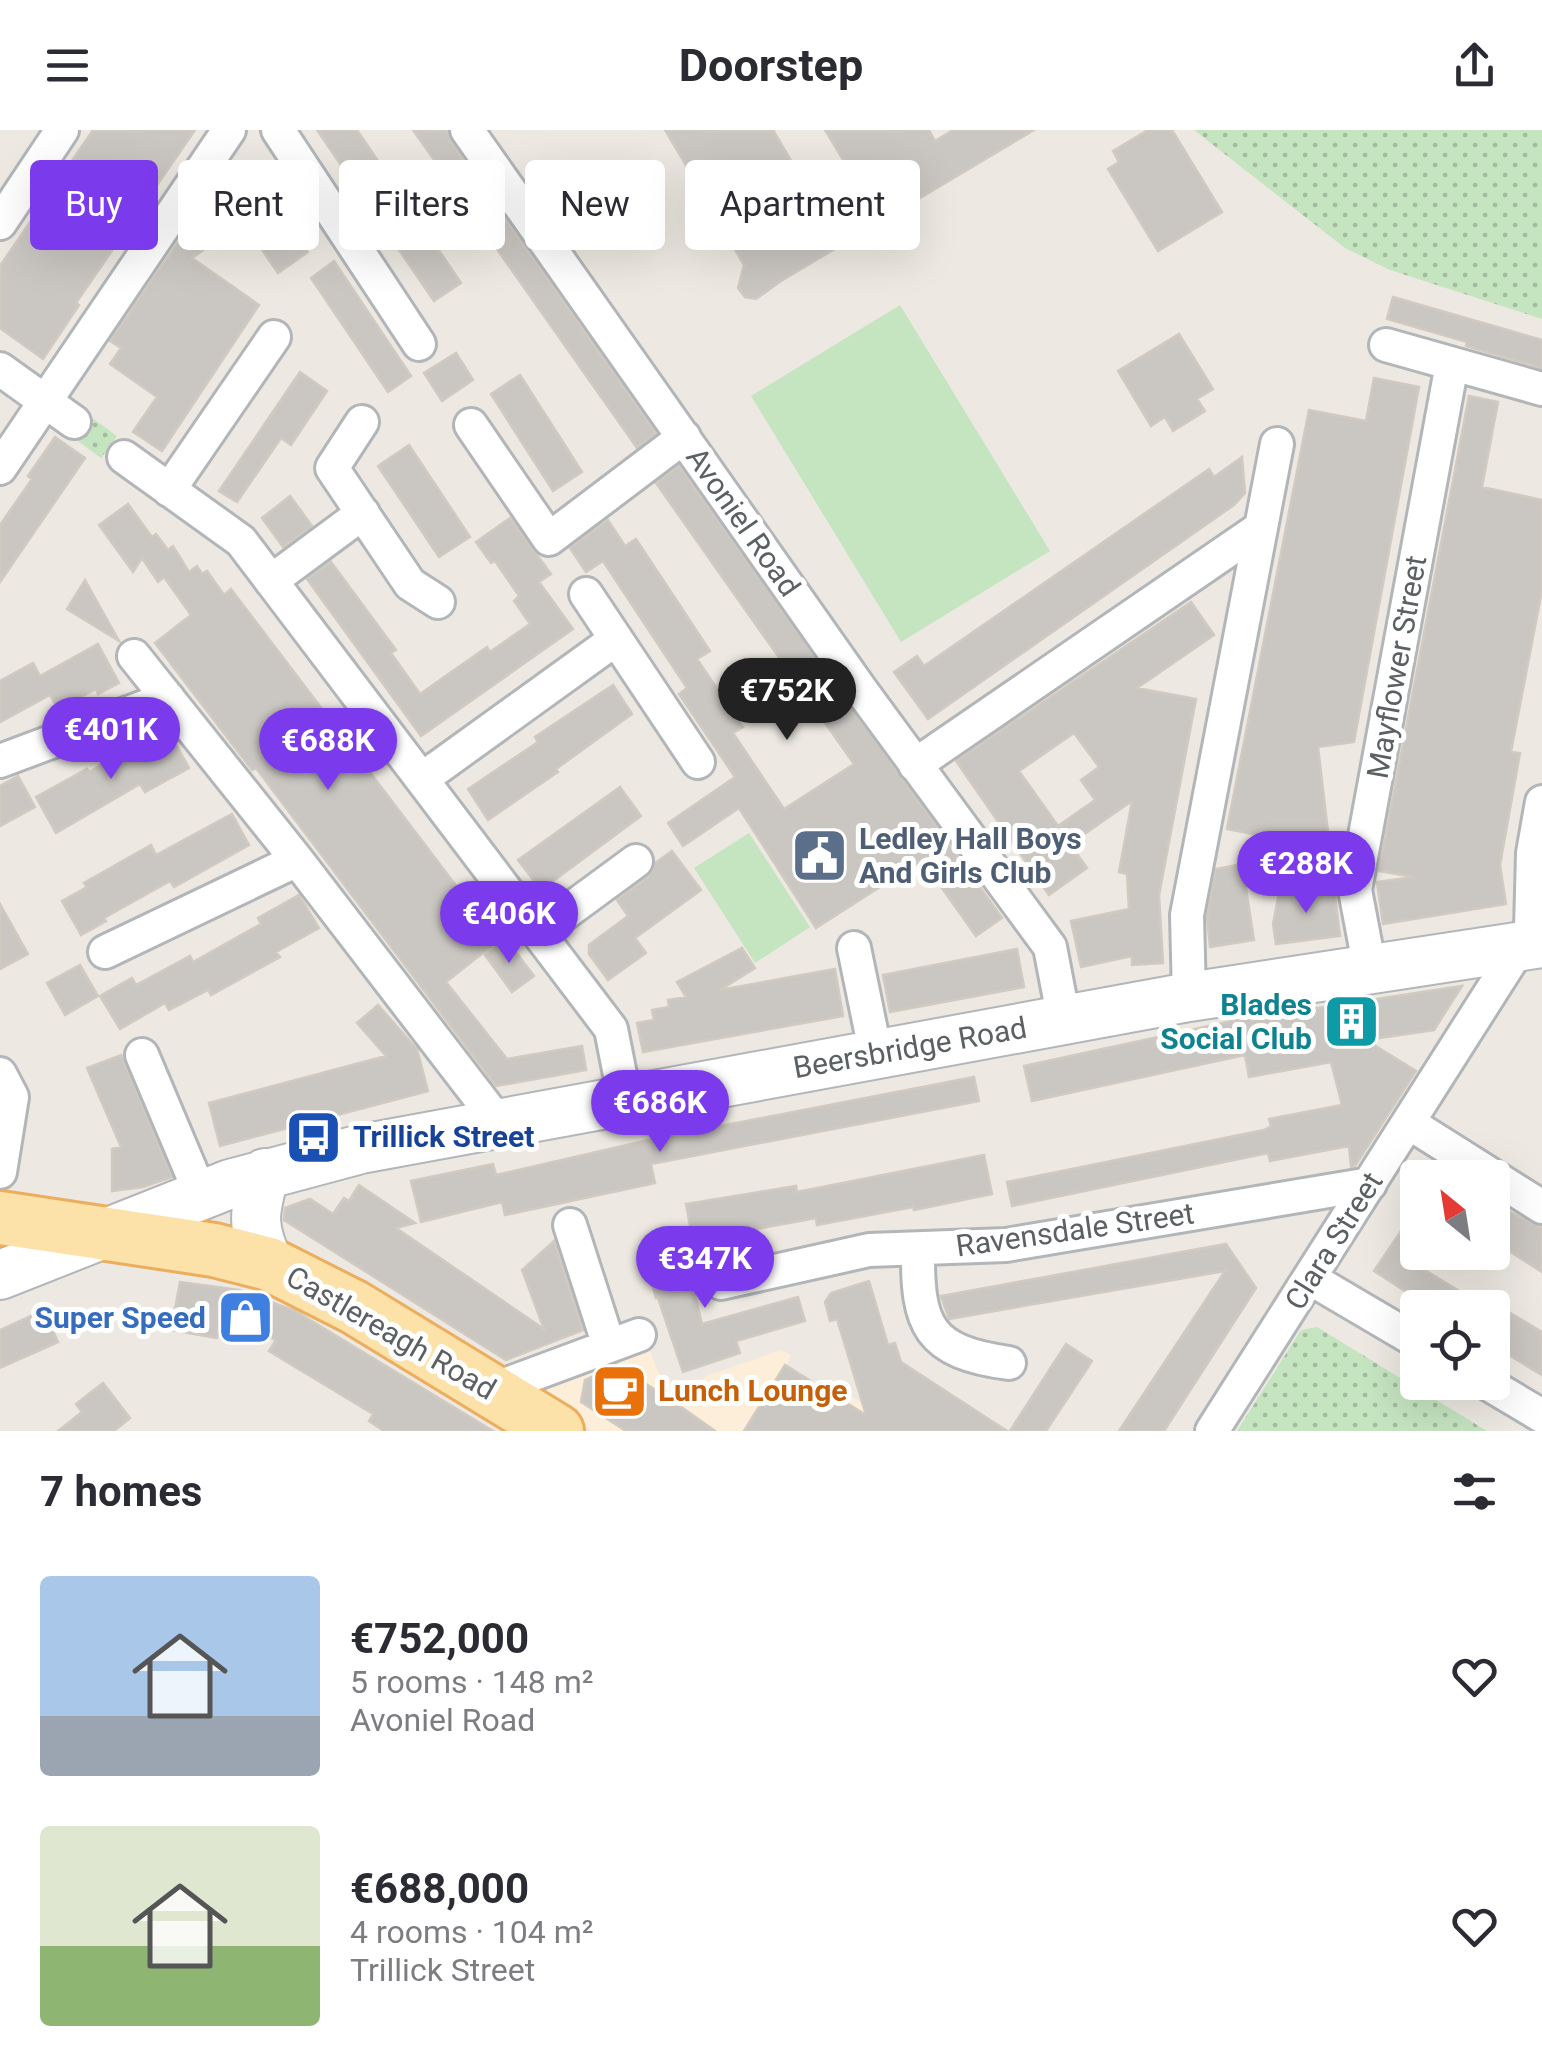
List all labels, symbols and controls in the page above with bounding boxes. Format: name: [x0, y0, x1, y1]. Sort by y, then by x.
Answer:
icon: menu: [40, 38, 95, 93]
icon: share: [1447, 38, 1502, 93]
text: Doorstep: [679, 39, 863, 92]
chip: Buy: [30, 160, 158, 250]
chip: Rent: [178, 160, 319, 250]
chip: Filters: [339, 160, 505, 250]
chip: New: [525, 160, 665, 250]
chip: Apartment: [685, 160, 920, 250]
street label: Avoniel Road: [679, 441, 808, 603]
street label: Mayflower Street: [1360, 553, 1433, 781]
pin: €752K: [717, 658, 857, 743]
text: €752K: [740, 671, 834, 709]
pin: €401K: [41, 697, 181, 782]
pin: €688K: [258, 708, 398, 793]
text: €401K: [64, 710, 158, 748]
text: €688K: [281, 721, 375, 759]
place label: Ledley Hall Boys And Girls Club: [859, 821, 1082, 890]
public building icon: Ledley Hall Boys And Girls Club: [790, 826, 850, 886]
pin: €288K: [1236, 831, 1376, 916]
text: €288K: [1259, 844, 1353, 882]
pin: €406K: [439, 881, 579, 966]
text: €406K: [462, 894, 556, 932]
place label: Blades Social Club: [1160, 987, 1312, 1056]
building icon: Blades Social Club: [1321, 992, 1381, 1052]
street label: Beersbridge Road: [790, 1010, 1029, 1085]
pin: €686K: [590, 1070, 730, 1155]
text: €686K: [613, 1083, 707, 1121]
bus stop icon: Trillick Street: [284, 1107, 344, 1167]
place label: Trillick Street: [353, 1119, 534, 1154]
north arrow: [1400, 1160, 1510, 1270]
map controls: [1400, 1160, 1510, 1400]
street label: Clara Street: [1278, 1165, 1390, 1316]
street label: Ravensdale Street: [954, 1195, 1196, 1264]
pin: €347K: [635, 1226, 775, 1311]
text: €347K: [658, 1239, 752, 1277]
street label: Castlereagh Road: [280, 1258, 502, 1407]
shop icon: Super Speed: [215, 1288, 275, 1348]
button: locate: [1400, 1290, 1510, 1400]
place label: Super Speed: [35, 1300, 206, 1335]
cafe icon: Lunch Lounge: [589, 1361, 649, 1421]
place label: Lunch Lounge: [658, 1373, 848, 1408]
icon: filters: [1447, 1464, 1502, 1519]
text: 7 homes: [40, 1467, 202, 1516]
text: €752,000: [350, 1614, 529, 1663]
icon: home: [120, 1616, 240, 1736]
icon: heart: [1447, 1649, 1502, 1704]
text: 5 rooms · 148 m²: [350, 1663, 593, 1701]
text: Avoniel Road: [350, 1701, 535, 1739]
text: €688,000: [350, 1864, 529, 1913]
icon: home: [120, 1866, 240, 1986]
icon: heart: [1447, 1899, 1502, 1954]
text: 4 rooms · 104 m²: [350, 1913, 593, 1951]
text: Trillick Street: [350, 1951, 535, 1989]

